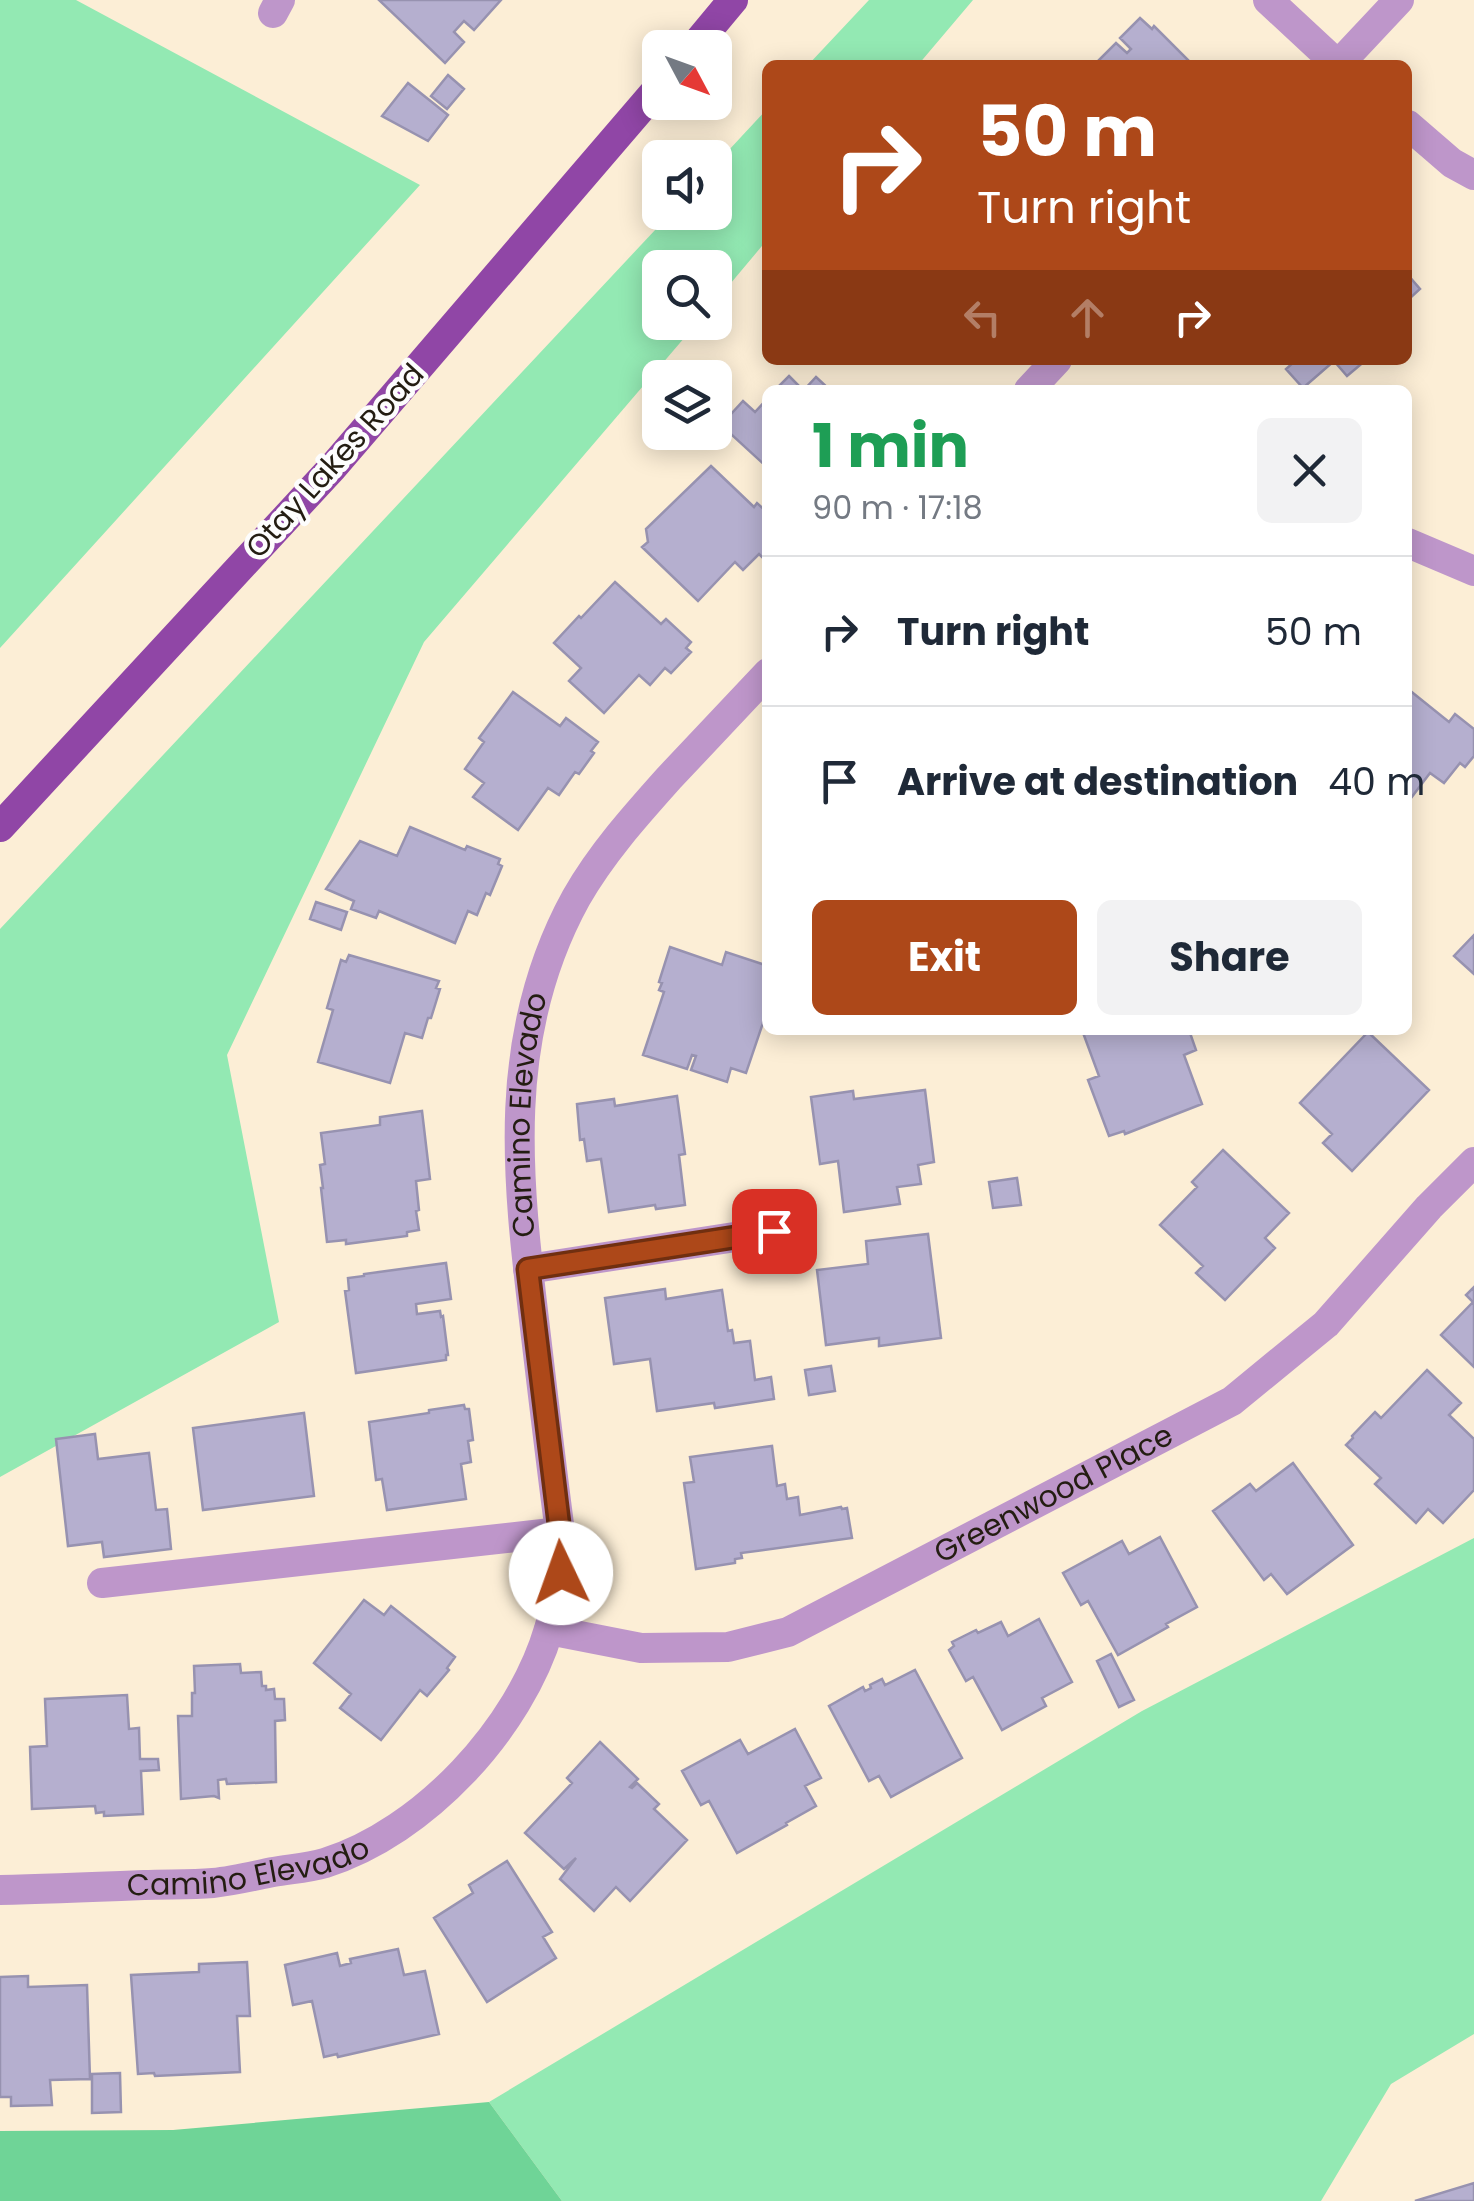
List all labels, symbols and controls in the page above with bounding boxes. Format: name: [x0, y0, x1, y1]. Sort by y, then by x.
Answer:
north arrow: [642, 30, 732, 120]
map controls: [642, 30, 732, 450]
text: 50 m: [977, 82, 1157, 181]
icon: right: [812, 100, 942, 230]
button: sound: [642, 140, 732, 230]
text: Turn right: [977, 176, 1191, 239]
button: search: [642, 250, 732, 340]
icon: left: [955, 290, 1010, 345]
icon: ahead: [1060, 290, 1115, 345]
icon: right: [1165, 290, 1220, 345]
street label: Otay Lakes Road: [235, 354, 434, 567]
button: layers: [642, 360, 732, 450]
text: 1 min: [812, 404, 969, 488]
button: close: [1257, 418, 1362, 523]
text: 90 m · 17:18: [812, 485, 983, 530]
icon: right: [812, 604, 867, 659]
text: Turn right: [897, 605, 1089, 658]
text: 50 m: [1265, 605, 1362, 658]
icon: arrive: [812, 754, 867, 809]
text: Arrive at destination: [897, 755, 1298, 808]
text: 40 m: [1328, 755, 1425, 808]
button: Exit: [812, 900, 1077, 1015]
button: Share: [1097, 900, 1362, 1015]
street label: Camino Elevado: [498, 988, 558, 1239]
pin: [732, 1189, 817, 1274]
icon: arrive: [747, 1204, 802, 1259]
street label: Greenwood Place: [926, 1413, 1180, 1573]
position arrow: [509, 1521, 613, 1625]
street label: Camino Elevado: [126, 1826, 377, 1907]

